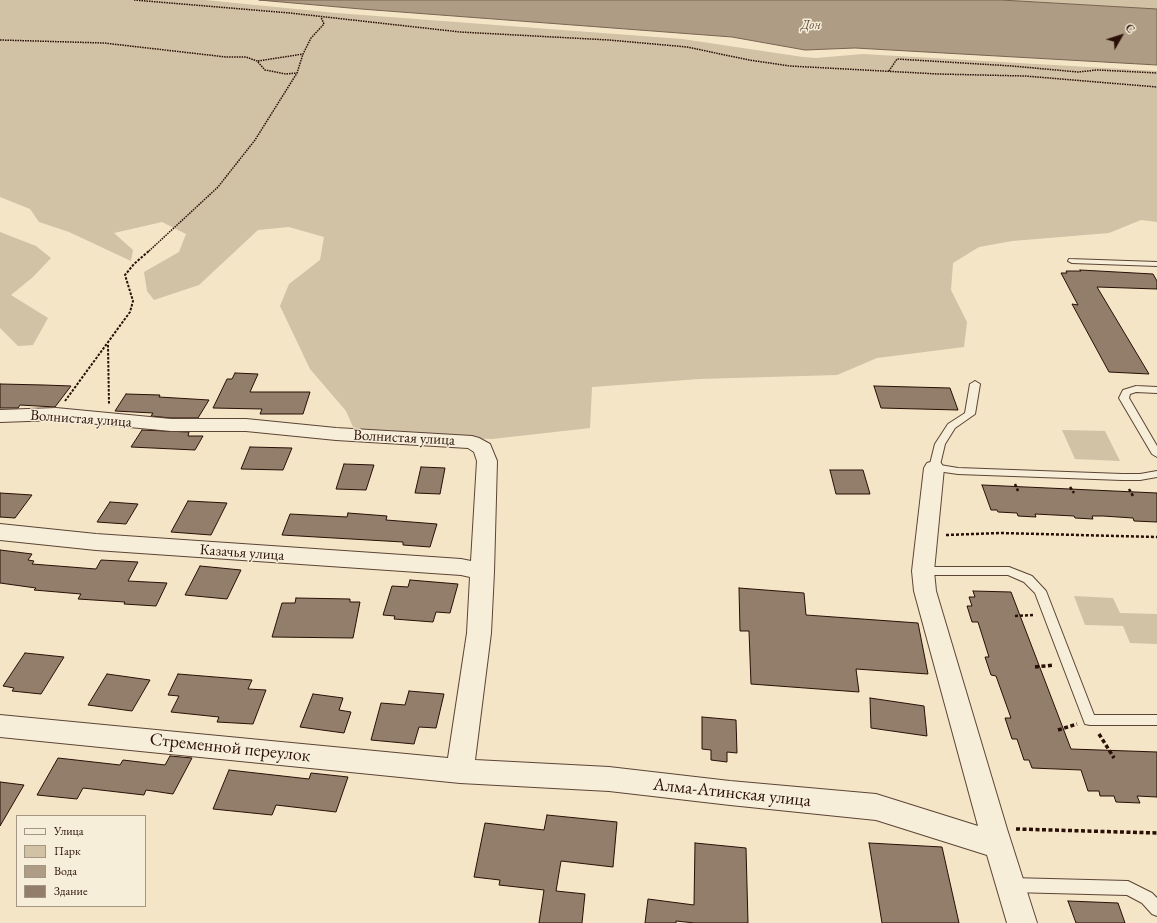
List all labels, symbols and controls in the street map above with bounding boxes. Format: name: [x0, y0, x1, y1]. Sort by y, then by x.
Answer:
north arrow: [1101, 16, 1141, 56]
water label: Дон: [801, 17, 821, 33]
text: С: [1122, 21, 1138, 36]
street label: Волнистая улица: [30, 406, 132, 432]
street label: Волнистая улица: [353, 426, 455, 450]
street label: Казачья улица: [199, 541, 285, 565]
street label: Стременной переулок: [149, 729, 311, 767]
street label: Алма-Атинская улица: [652, 774, 812, 812]
legend: [16, 815, 146, 907]
text: Улица: [54, 823, 84, 839]
text: Парк: [54, 843, 81, 859]
text: Вода: [54, 863, 77, 879]
text: Здание: [54, 883, 88, 899]

